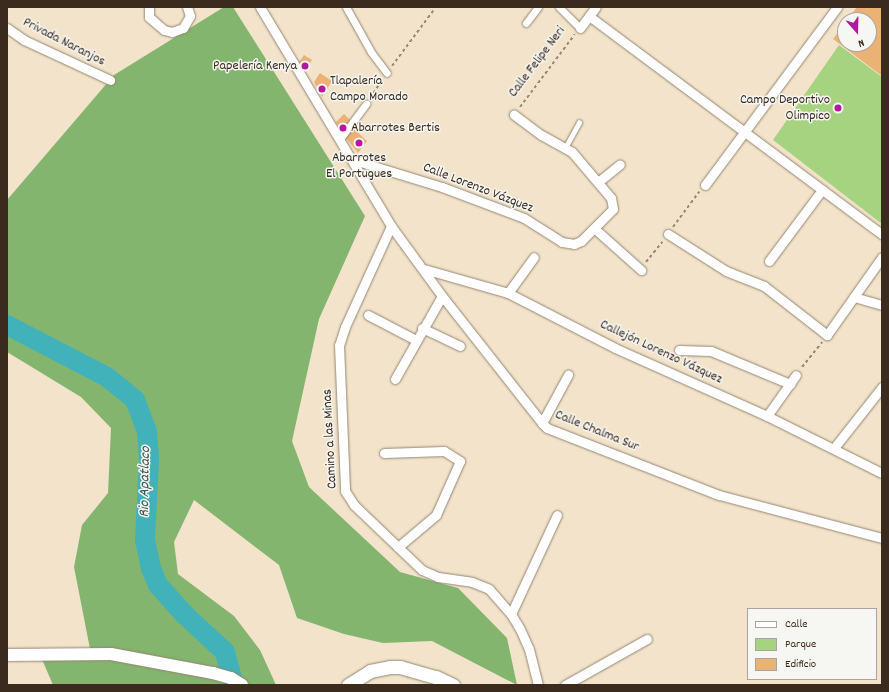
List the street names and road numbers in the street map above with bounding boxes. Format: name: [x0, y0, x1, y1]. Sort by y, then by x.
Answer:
street label: Privada Naranjos: [20, 14, 108, 70]
street label: Calle Felipe Neri: [505, 23, 569, 101]
street label: Calle Lorenzo Vázquez: [420, 159, 536, 217]
street label: Callejón Lorenzo Vázquez: [597, 316, 725, 388]
street label: Camino a las Minas: [319, 389, 341, 489]
street label: Calle Chalma Sur: [552, 406, 642, 456]

